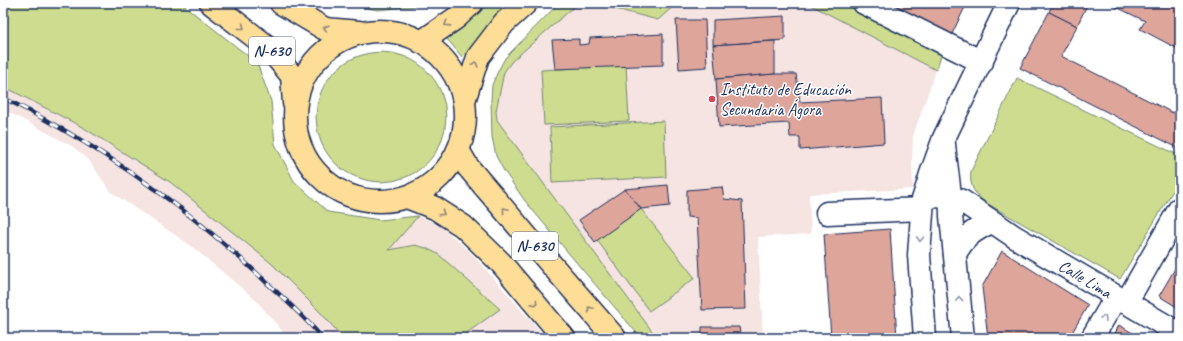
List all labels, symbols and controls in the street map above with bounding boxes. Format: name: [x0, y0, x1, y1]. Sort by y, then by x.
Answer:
one-way arrow: [445, 19, 452, 26]
one-way arrow: [237, 22, 244, 29]
one-way arrow: [323, 24, 330, 33]
road number: N-630: [249, 37, 295, 65]
one-way arrow: [471, 60, 479, 67]
place label: Instituto de Educación Secundaria Ágora: [720, 79, 852, 120]
marker: Instituto de Educación Secundaria Ágora: [707, 94, 717, 104]
one-way arrow: [438, 208, 445, 215]
one-way arrow: [502, 208, 509, 215]
road number: N-630: [512, 232, 558, 260]
one-way arrow: [916, 236, 924, 242]
street label: Calle Lima: [1055, 255, 1117, 304]
one-way arrow: [955, 296, 964, 302]
one-way arrow: [530, 299, 537, 306]
one-way arrow: [587, 306, 594, 313]
one-way arrow: [1100, 315, 1107, 322]

